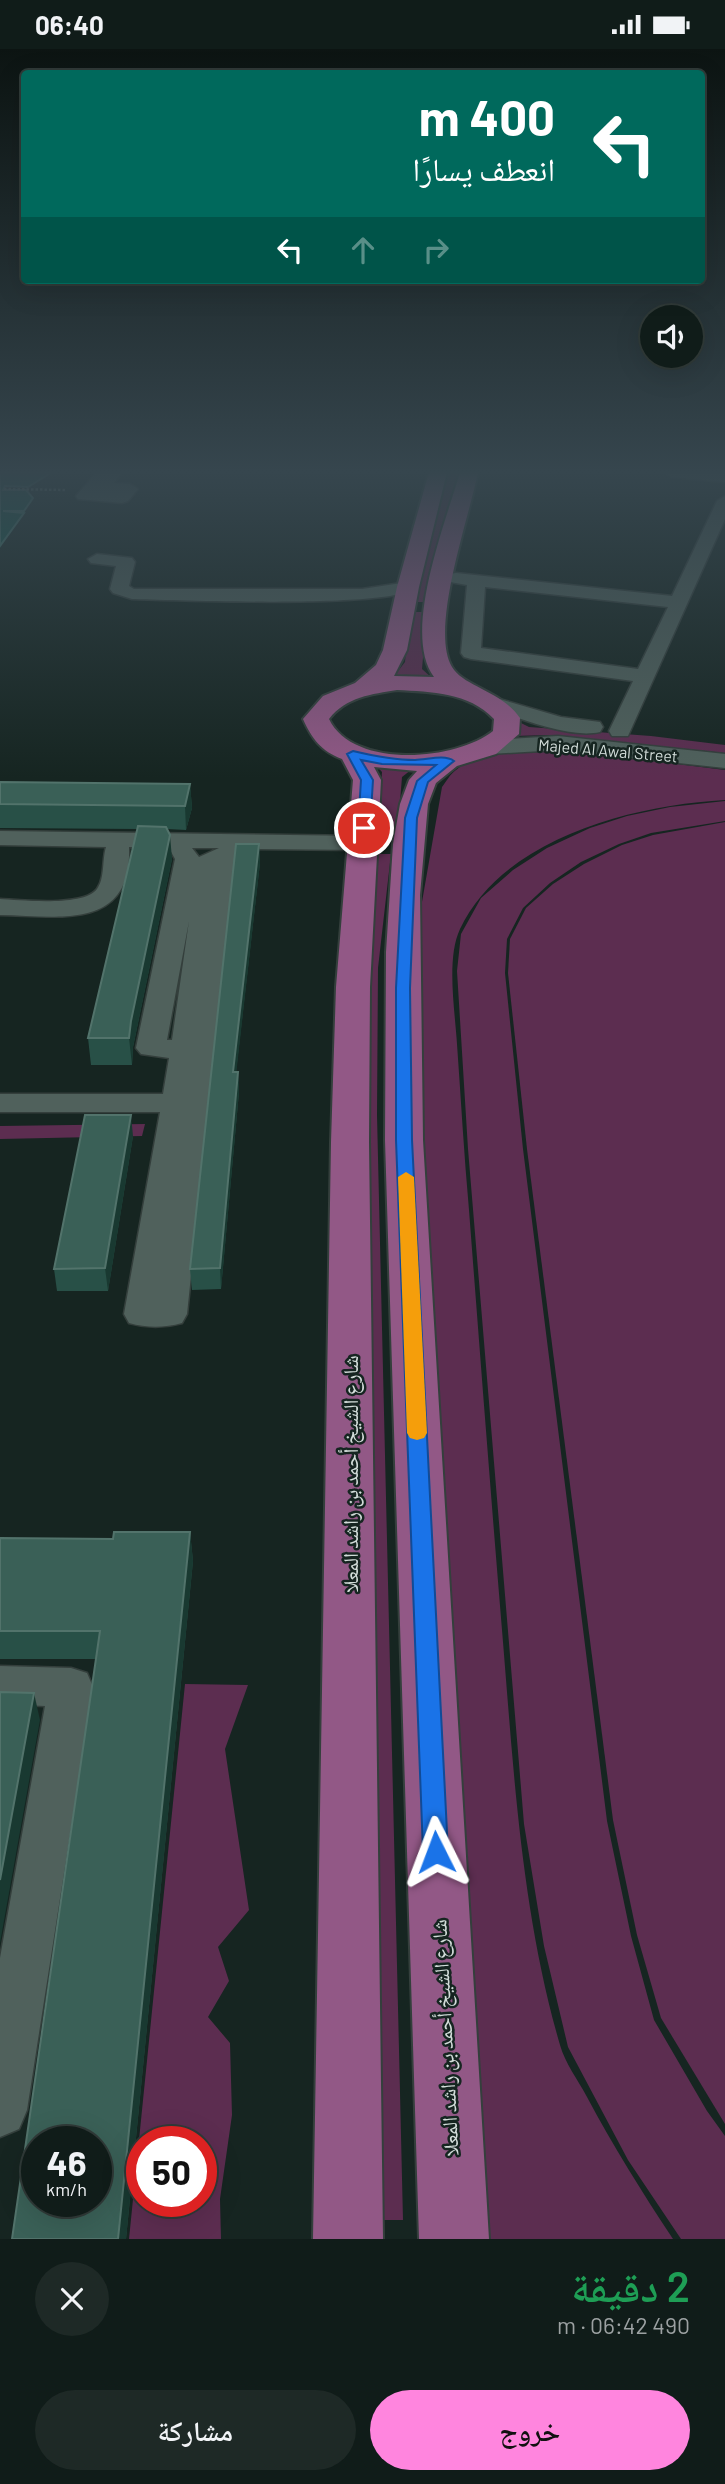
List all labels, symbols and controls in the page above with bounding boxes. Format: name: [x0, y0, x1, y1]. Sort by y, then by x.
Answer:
text: 06:40: [35, 9, 104, 40]
text: 400 m: [419, 87, 555, 146]
icon: left: [579, 98, 670, 189]
text: انعطف يسارًا: [412, 149, 555, 187]
icon: left: [271, 231, 309, 269]
icon: ahead: [344, 231, 382, 269]
icon: right: [417, 231, 455, 269]
map controls: [640, 305, 703, 368]
button: sound: [640, 305, 703, 368]
street label: Majed Al Awal Street: [537, 734, 679, 766]
pin: [334, 798, 394, 858]
icon: arrive: [345, 809, 383, 847]
street label: شارع الشيخ أحمد بن راشد المعلا: [337, 1355, 364, 1593]
position arrow: [399, 1815, 473, 1889]
street label: شارع الشيخ أحمد بن راشد المعلا: [425, 1919, 465, 2157]
speed limit sign: 50: [126, 2126, 217, 2217]
text: 46: [47, 2141, 86, 2183]
text: km/h: [46, 2178, 87, 2200]
text: 2 دقيقة: [571, 2260, 690, 2310]
button: close: [35, 2262, 109, 2336]
text: 490 m · 06:42: [557, 2311, 690, 2339]
button: مشاركة: [35, 2390, 356, 2470]
button: خروج: [370, 2390, 690, 2470]

